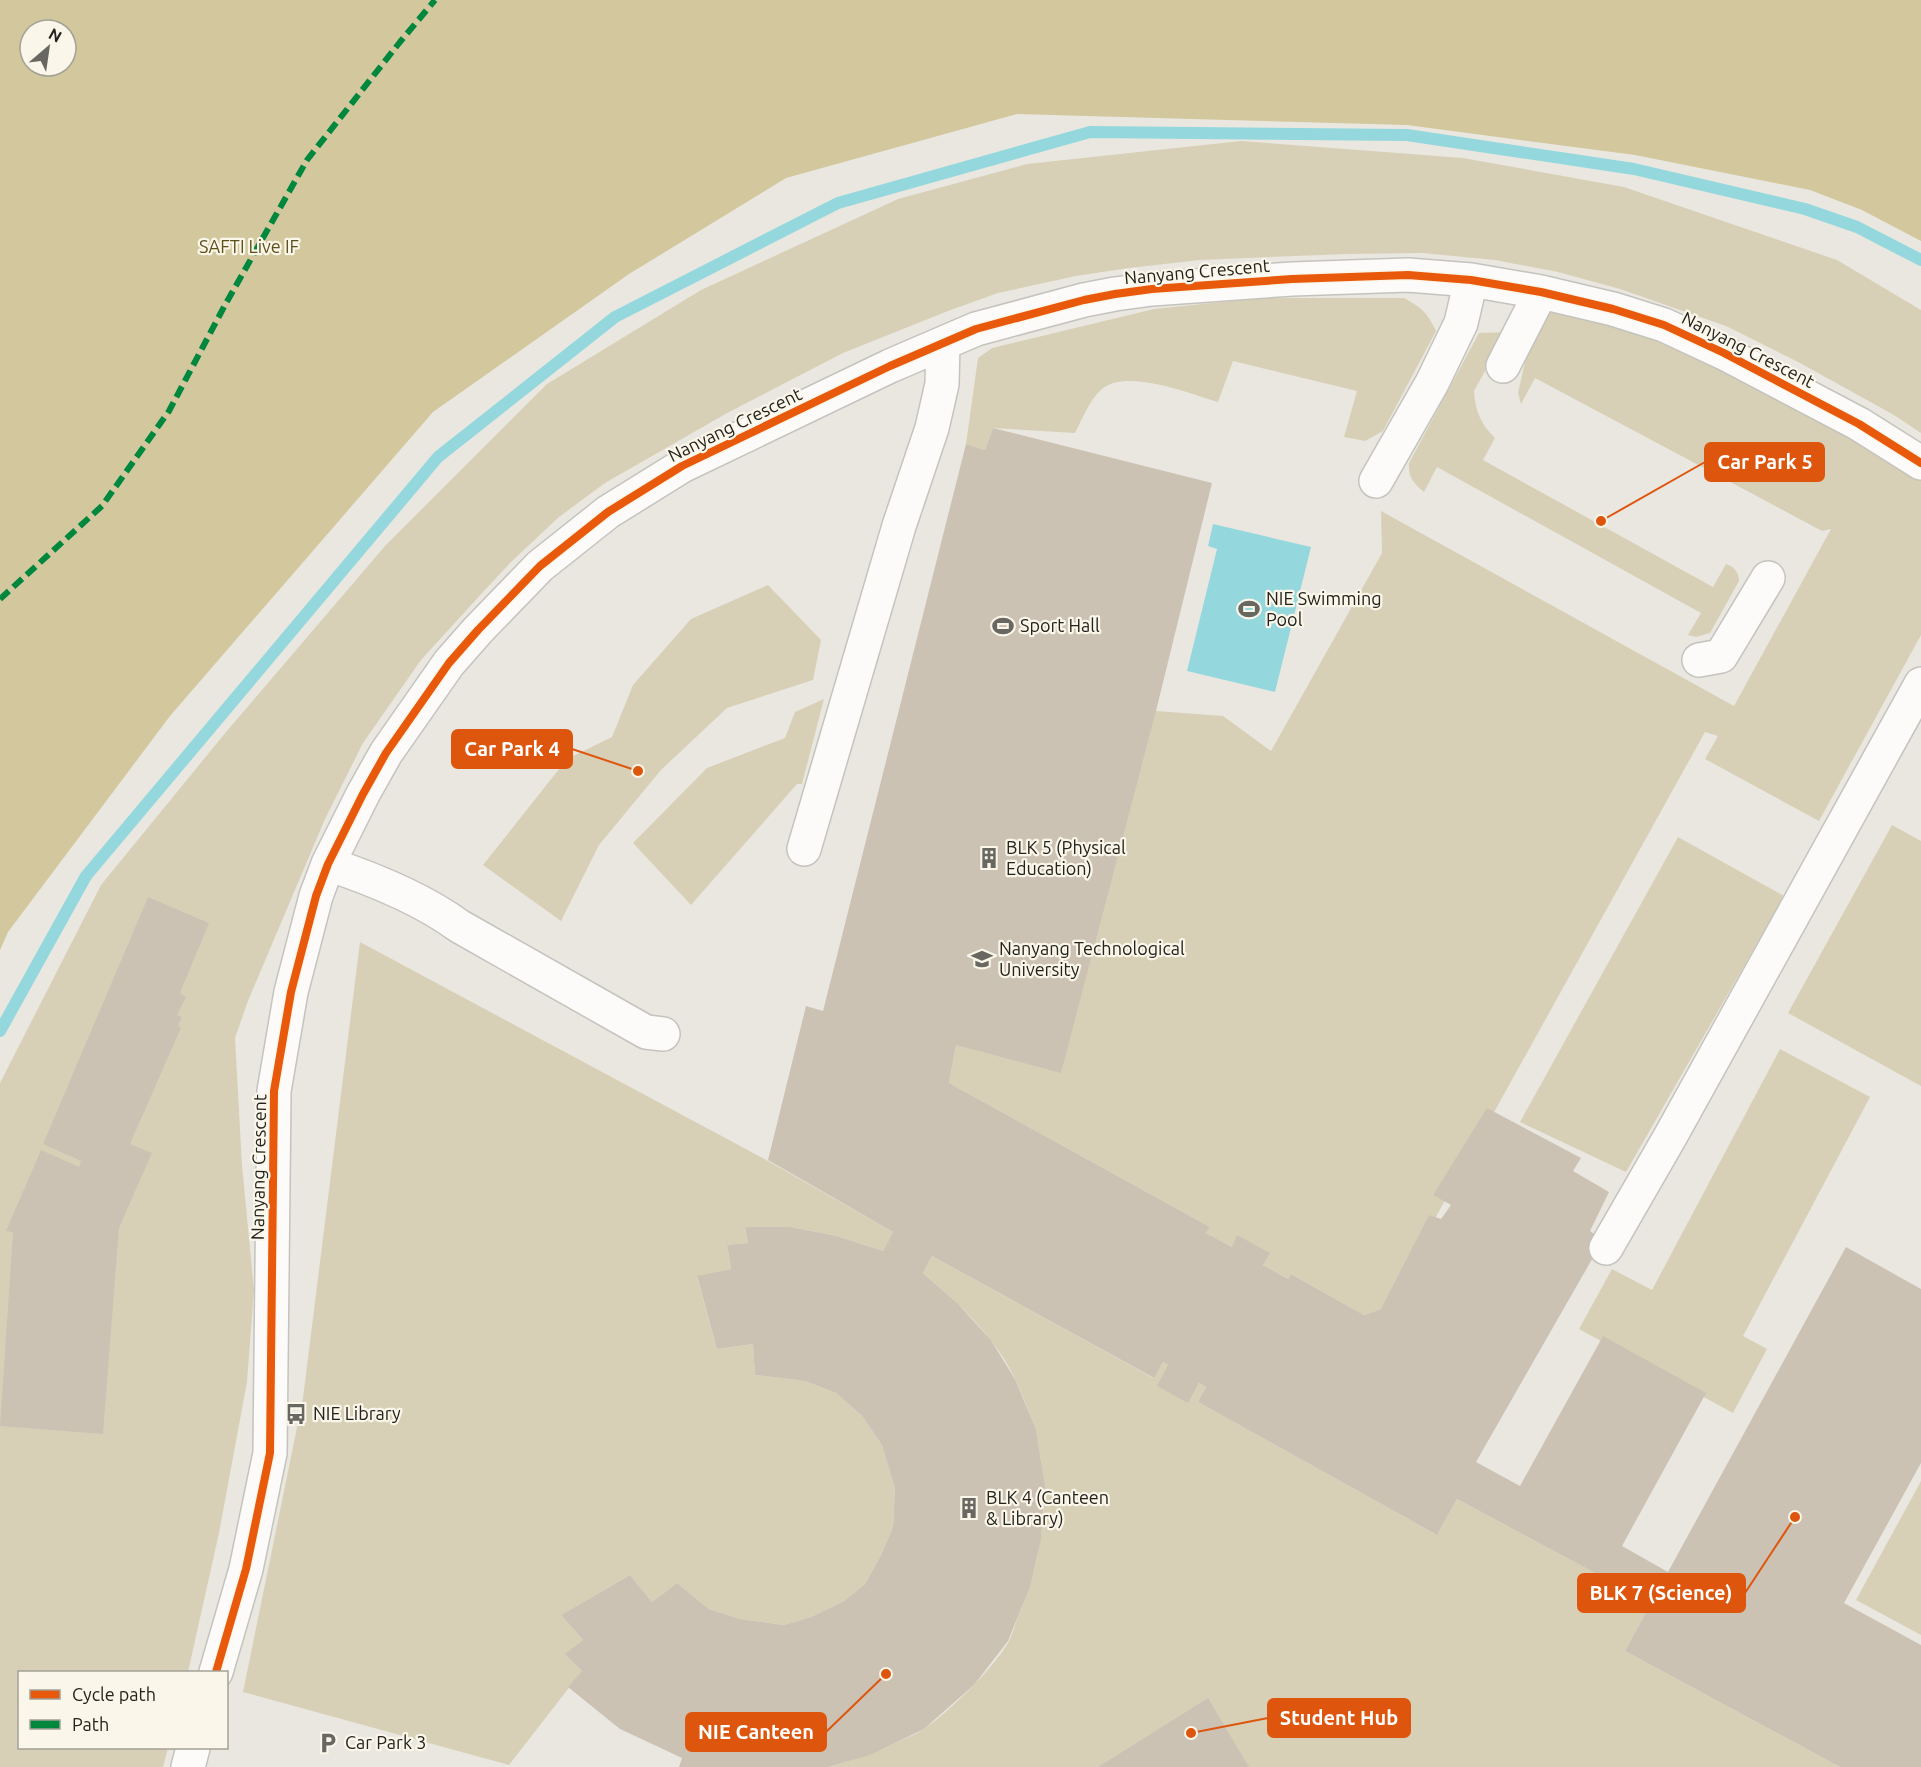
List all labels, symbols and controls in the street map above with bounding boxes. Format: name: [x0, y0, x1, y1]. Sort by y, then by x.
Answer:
north arrow: [18, 18, 78, 78]
text: N: [46, 24, 65, 46]
park label: SAFTI Live IF: [199, 236, 299, 256]
street label: Nanyang Crescent: [1123, 255, 1271, 287]
street label: Nanyang Crescent: [1679, 307, 1818, 391]
street label: Nanyang Crescent: [665, 383, 805, 465]
callout: Car Park 5: [1705, 443, 1824, 481]
text: Car Park 5: [1717, 450, 1813, 473]
place label: NIE Swimming Pool: [1266, 588, 1382, 629]
sports icon: NIE Swimming Pool: [1237, 597, 1261, 621]
sports icon: Sport Hall: [991, 614, 1015, 638]
place label: Sport Hall: [1020, 615, 1100, 635]
callout: Car Park 4: [452, 730, 572, 768]
text: Car Park 4: [464, 737, 560, 760]
place label: BLK 5 (Physical Education): [1006, 837, 1126, 879]
building icon: BLK 5 (Physical Education): [977, 846, 1001, 870]
place label: Nanyang Technological University: [999, 938, 1185, 979]
school or university icon: Nanyang Technological University: [970, 947, 994, 971]
street label: Nanyang Crescent: [247, 1094, 269, 1240]
bus stop icon: NIE Library: [284, 1402, 308, 1426]
place label: NIE Library: [313, 1403, 401, 1423]
place label: BLK 4 (Canteen & Library): [986, 1487, 1109, 1529]
building icon: BLK 4 (Canteen & Library): [957, 1496, 981, 1520]
callout: BLK 7 (Science): [1578, 1574, 1745, 1612]
text: BLK 7 (Science): [1590, 1581, 1732, 1604]
legend: [18, 1671, 228, 1749]
text: Cycle path: [72, 1684, 156, 1704]
callout: Student Hub: [1268, 1699, 1410, 1737]
text: Student Hub: [1280, 1706, 1398, 1729]
callout: NIE Canteen: [686, 1713, 826, 1751]
text: Path: [72, 1714, 109, 1734]
text: NIE Canteen: [698, 1720, 814, 1743]
parking icon: Car Park 3: [316, 1731, 340, 1755]
place label: Car Park 3: [345, 1732, 426, 1752]

